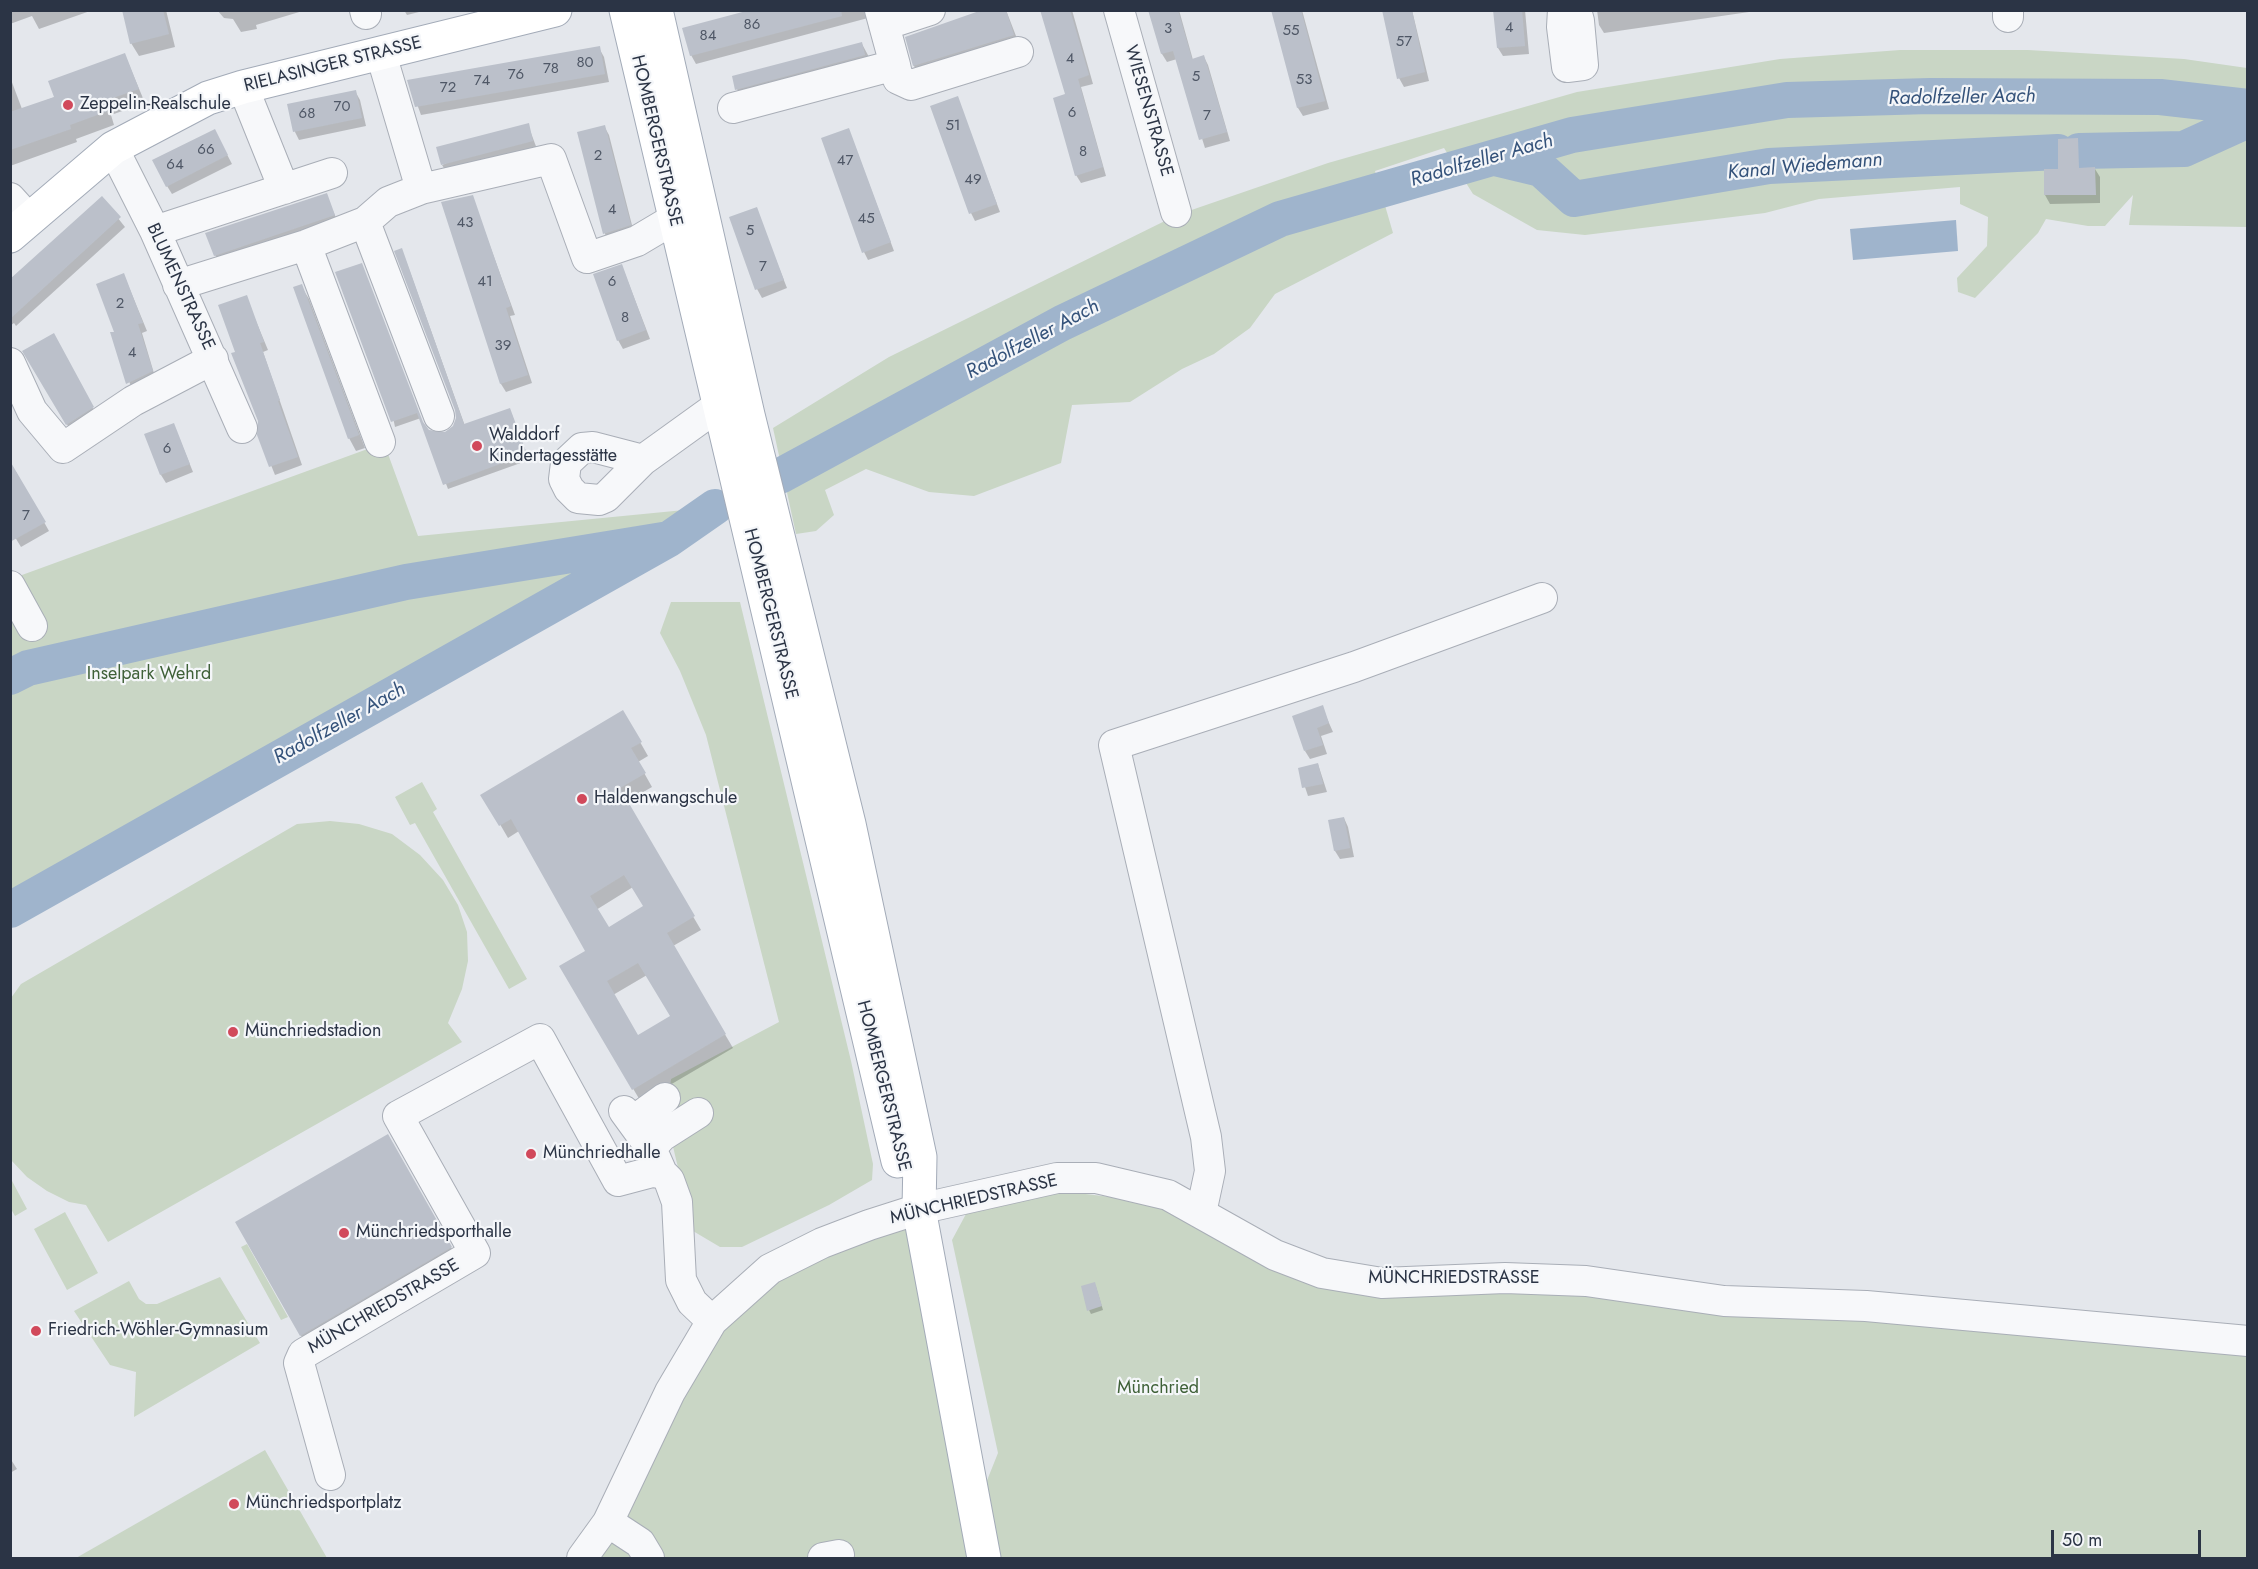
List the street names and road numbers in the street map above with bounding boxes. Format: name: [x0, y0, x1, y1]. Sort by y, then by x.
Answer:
street label: RIELASINGER STRASSE: [242, 32, 424, 98]
street label: WIESENSTRASSE: [1119, 43, 1177, 179]
street label: HOMBERGERSTRASSE: [626, 53, 686, 229]
street label: BLUMENSTRASSE: [141, 220, 219, 354]
street label: HOMBERGERSTRASSE: [738, 526, 802, 702]
street label: HOMBERGERSTRASSE: [851, 998, 915, 1174]
street label: MÜNCHRIEDSTRASSE: [888, 1170, 1060, 1230]
street label: MÜNCHRIEDSTRASSE: [304, 1255, 464, 1359]
street label: MÜNCHRIEDSTRASSE: [1368, 1268, 1540, 1290]

